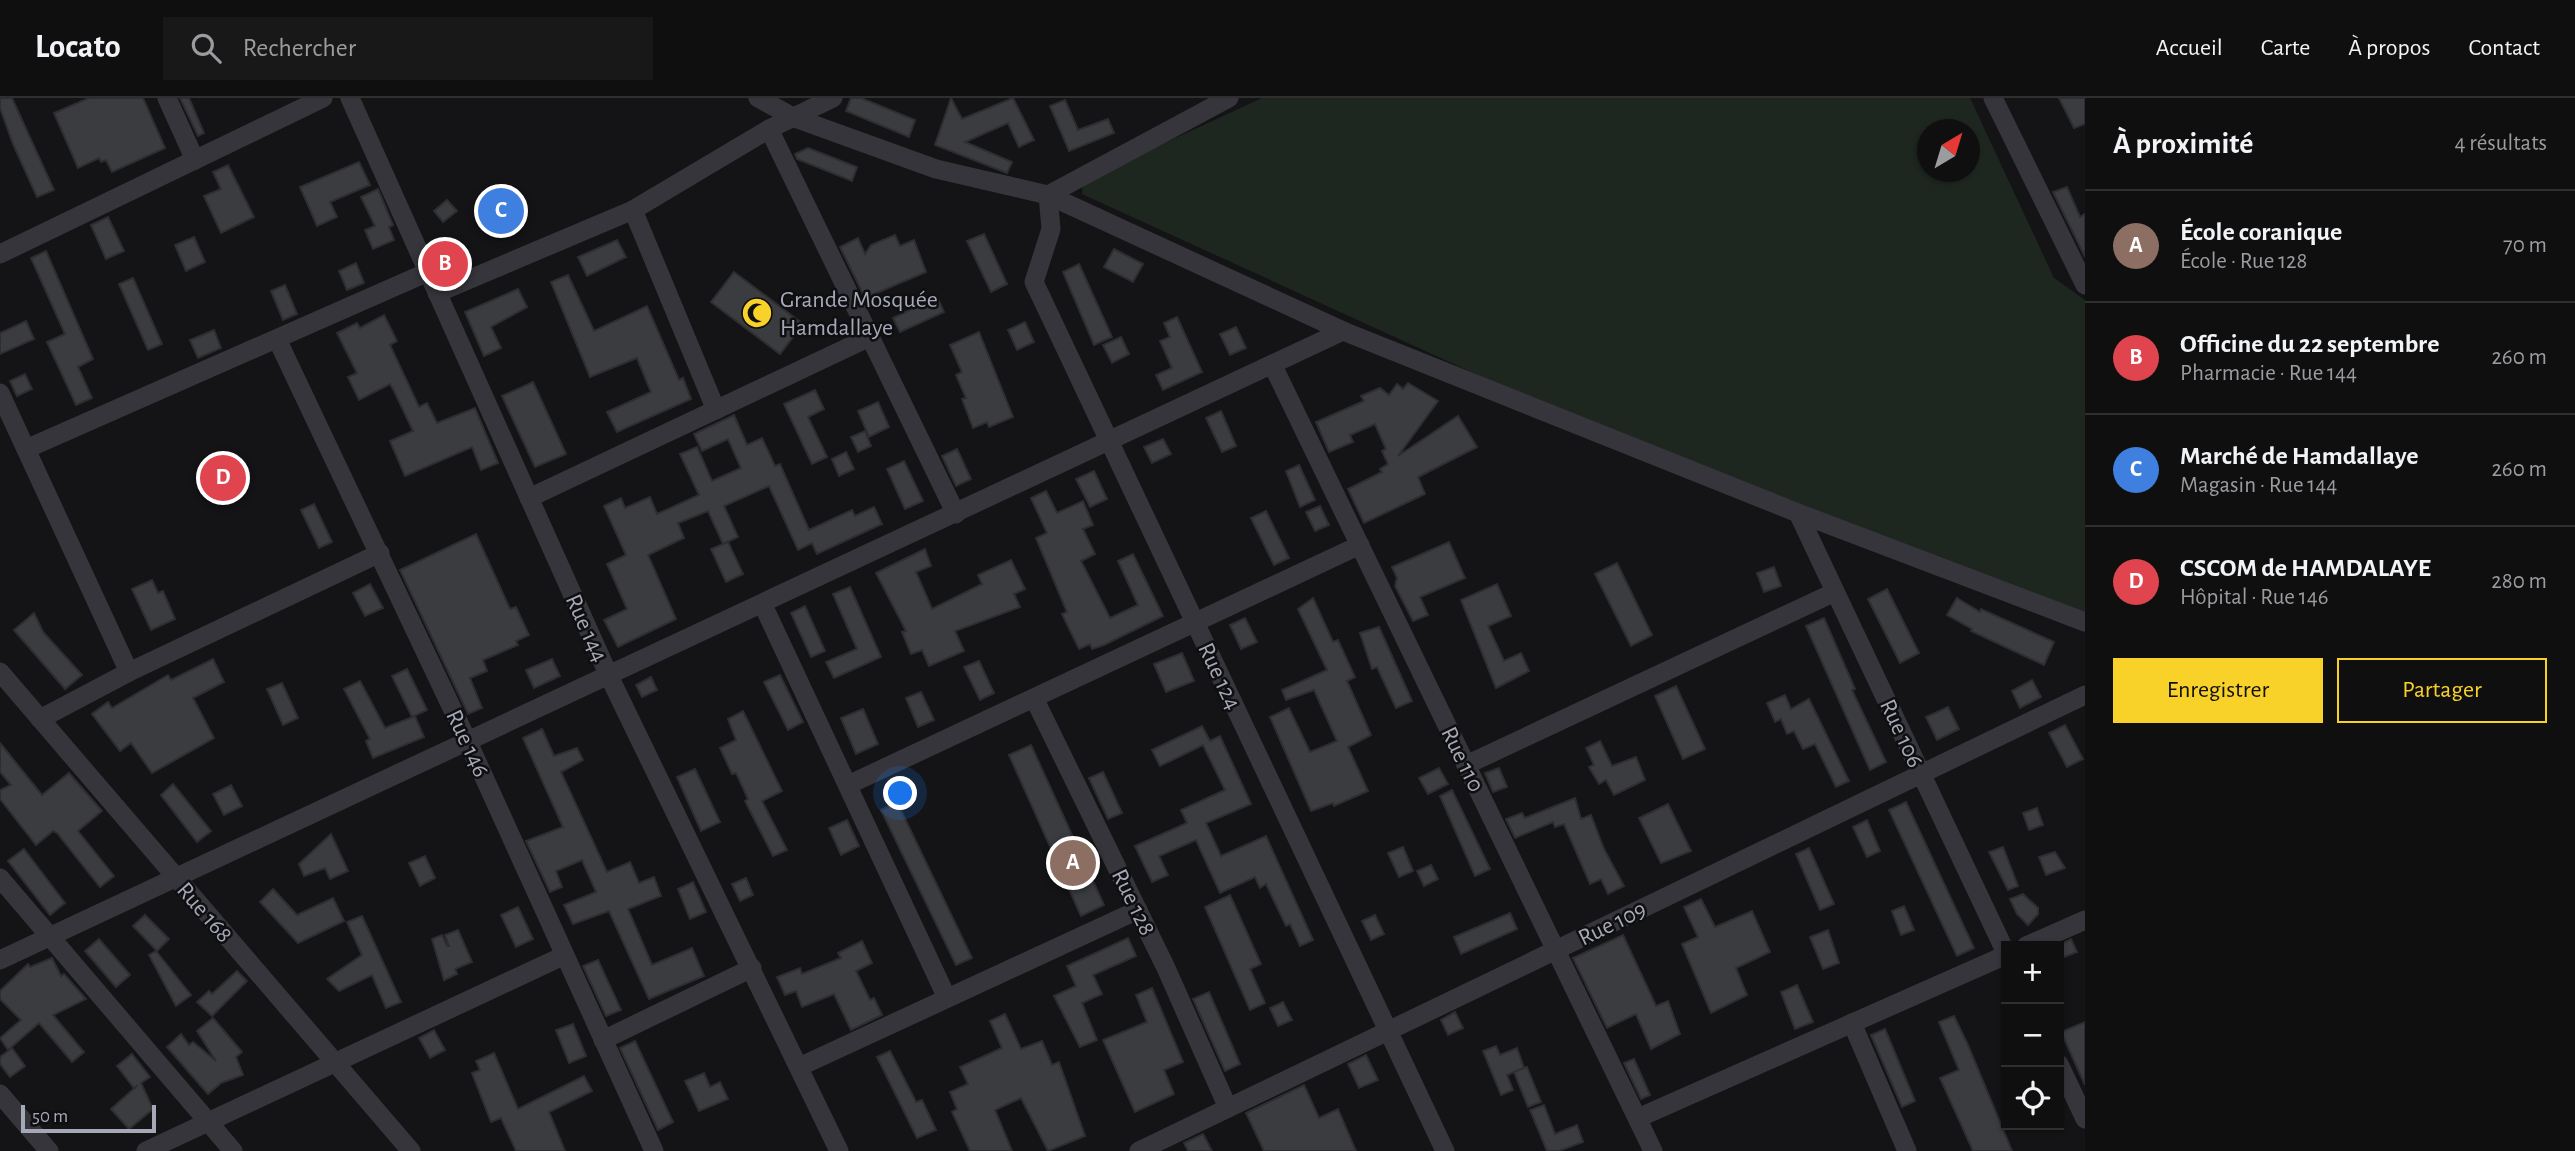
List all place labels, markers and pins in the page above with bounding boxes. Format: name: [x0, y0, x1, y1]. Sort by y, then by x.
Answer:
pin: C: [478, 185, 524, 237]
pin: B: [422, 238, 468, 290]
place label: Grande Mosquée Hamdallaye: [780, 288, 938, 340]
mosque icon: Grande Mosquée Hamdallaye: [740, 296, 774, 330]
pin: D: [200, 452, 246, 504]
pin: A: [1050, 837, 1096, 889]

